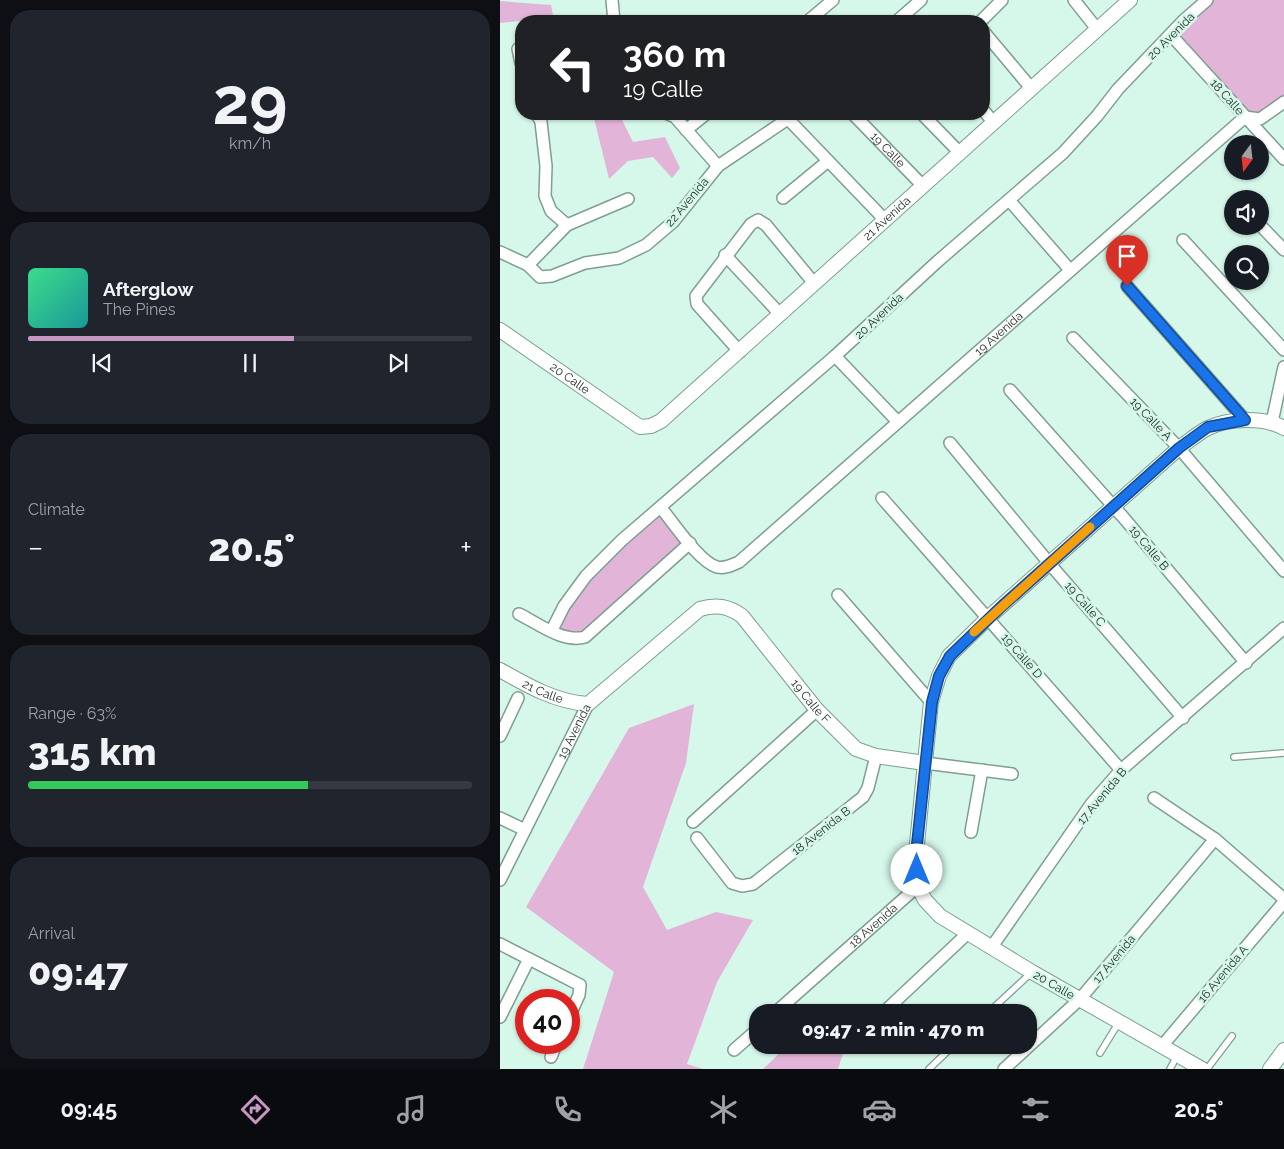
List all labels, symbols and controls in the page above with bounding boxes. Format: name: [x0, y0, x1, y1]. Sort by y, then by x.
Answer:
street label: 20 Avenida: [1145, 10, 1197, 62]
text: 360 m: [623, 34, 726, 75]
icon: left: [540, 35, 605, 100]
text: 29: [213, 63, 287, 139]
text: 19 Calle: [623, 76, 703, 102]
street label: 18 Calle: [1207, 76, 1247, 118]
street label: 19 Calle: [868, 129, 908, 170]
text: km/h: [229, 134, 271, 153]
north arrow: [1224, 135, 1269, 180]
map controls: [1224, 135, 1269, 290]
street label: 22 Avenida: [662, 175, 712, 229]
button: sound: [1224, 190, 1269, 235]
street label: 21 Avenida: [860, 193, 913, 243]
pin: [1106, 235, 1148, 286]
icon: arrive: [1113, 242, 1141, 270]
button: search: [1224, 245, 1269, 290]
text: Afterglow: [103, 278, 193, 300]
street label: 20 Avenida: [852, 290, 906, 342]
text: The Pines: [103, 300, 175, 319]
street label: 19 Avenida: [972, 309, 1026, 359]
icon: previous: [88, 349, 116, 377]
icon: pause: [236, 349, 264, 377]
icon: next: [384, 349, 412, 377]
street label: 20 Calle: [547, 360, 592, 397]
street label: 19 Calle A: [1127, 395, 1175, 443]
text: Climate: [28, 500, 85, 519]
street label: 19 Calle B: [1126, 523, 1172, 573]
text: 20.5°: [208, 525, 295, 570]
text: −: [28, 531, 43, 564]
text: +: [460, 531, 472, 564]
street label: 19 Calle C: [1062, 579, 1108, 629]
street label: 19 Calle D: [999, 631, 1046, 682]
street label: 19 Calle F: [788, 676, 833, 726]
street label: 21 Calle: [520, 677, 565, 706]
street label: 19 Avenida: [555, 702, 594, 761]
text: Range · 63%: [28, 704, 116, 723]
text: 315 km: [28, 729, 157, 774]
street label: 17 Avenida B: [1074, 765, 1130, 827]
street label: 18 Avenida B: [789, 804, 853, 858]
position arrow: [890, 843, 942, 895]
street label: 18 Avenida: [846, 901, 900, 951]
text: Arrival: [28, 924, 75, 943]
street label: 17 Avenida: [1090, 932, 1138, 986]
street label: 16 Avenida A: [1195, 943, 1251, 1005]
text: 09:47: [28, 949, 128, 994]
street label: 20 Calle: [1031, 968, 1077, 1002]
speed limit sign: 40: [515, 989, 580, 1054]
text: 09:47 · 2 min · 470 m: [802, 1018, 984, 1040]
icon: directions: [238, 1092, 273, 1127]
icon: music: [394, 1092, 429, 1127]
icon: phone: [550, 1092, 585, 1127]
icon: climate: [706, 1092, 741, 1127]
icon: car: [862, 1092, 897, 1127]
icon: filters: [1018, 1092, 1053, 1127]
text: 09:45: [61, 1096, 117, 1122]
text: 20.5°: [1174, 1096, 1223, 1122]

